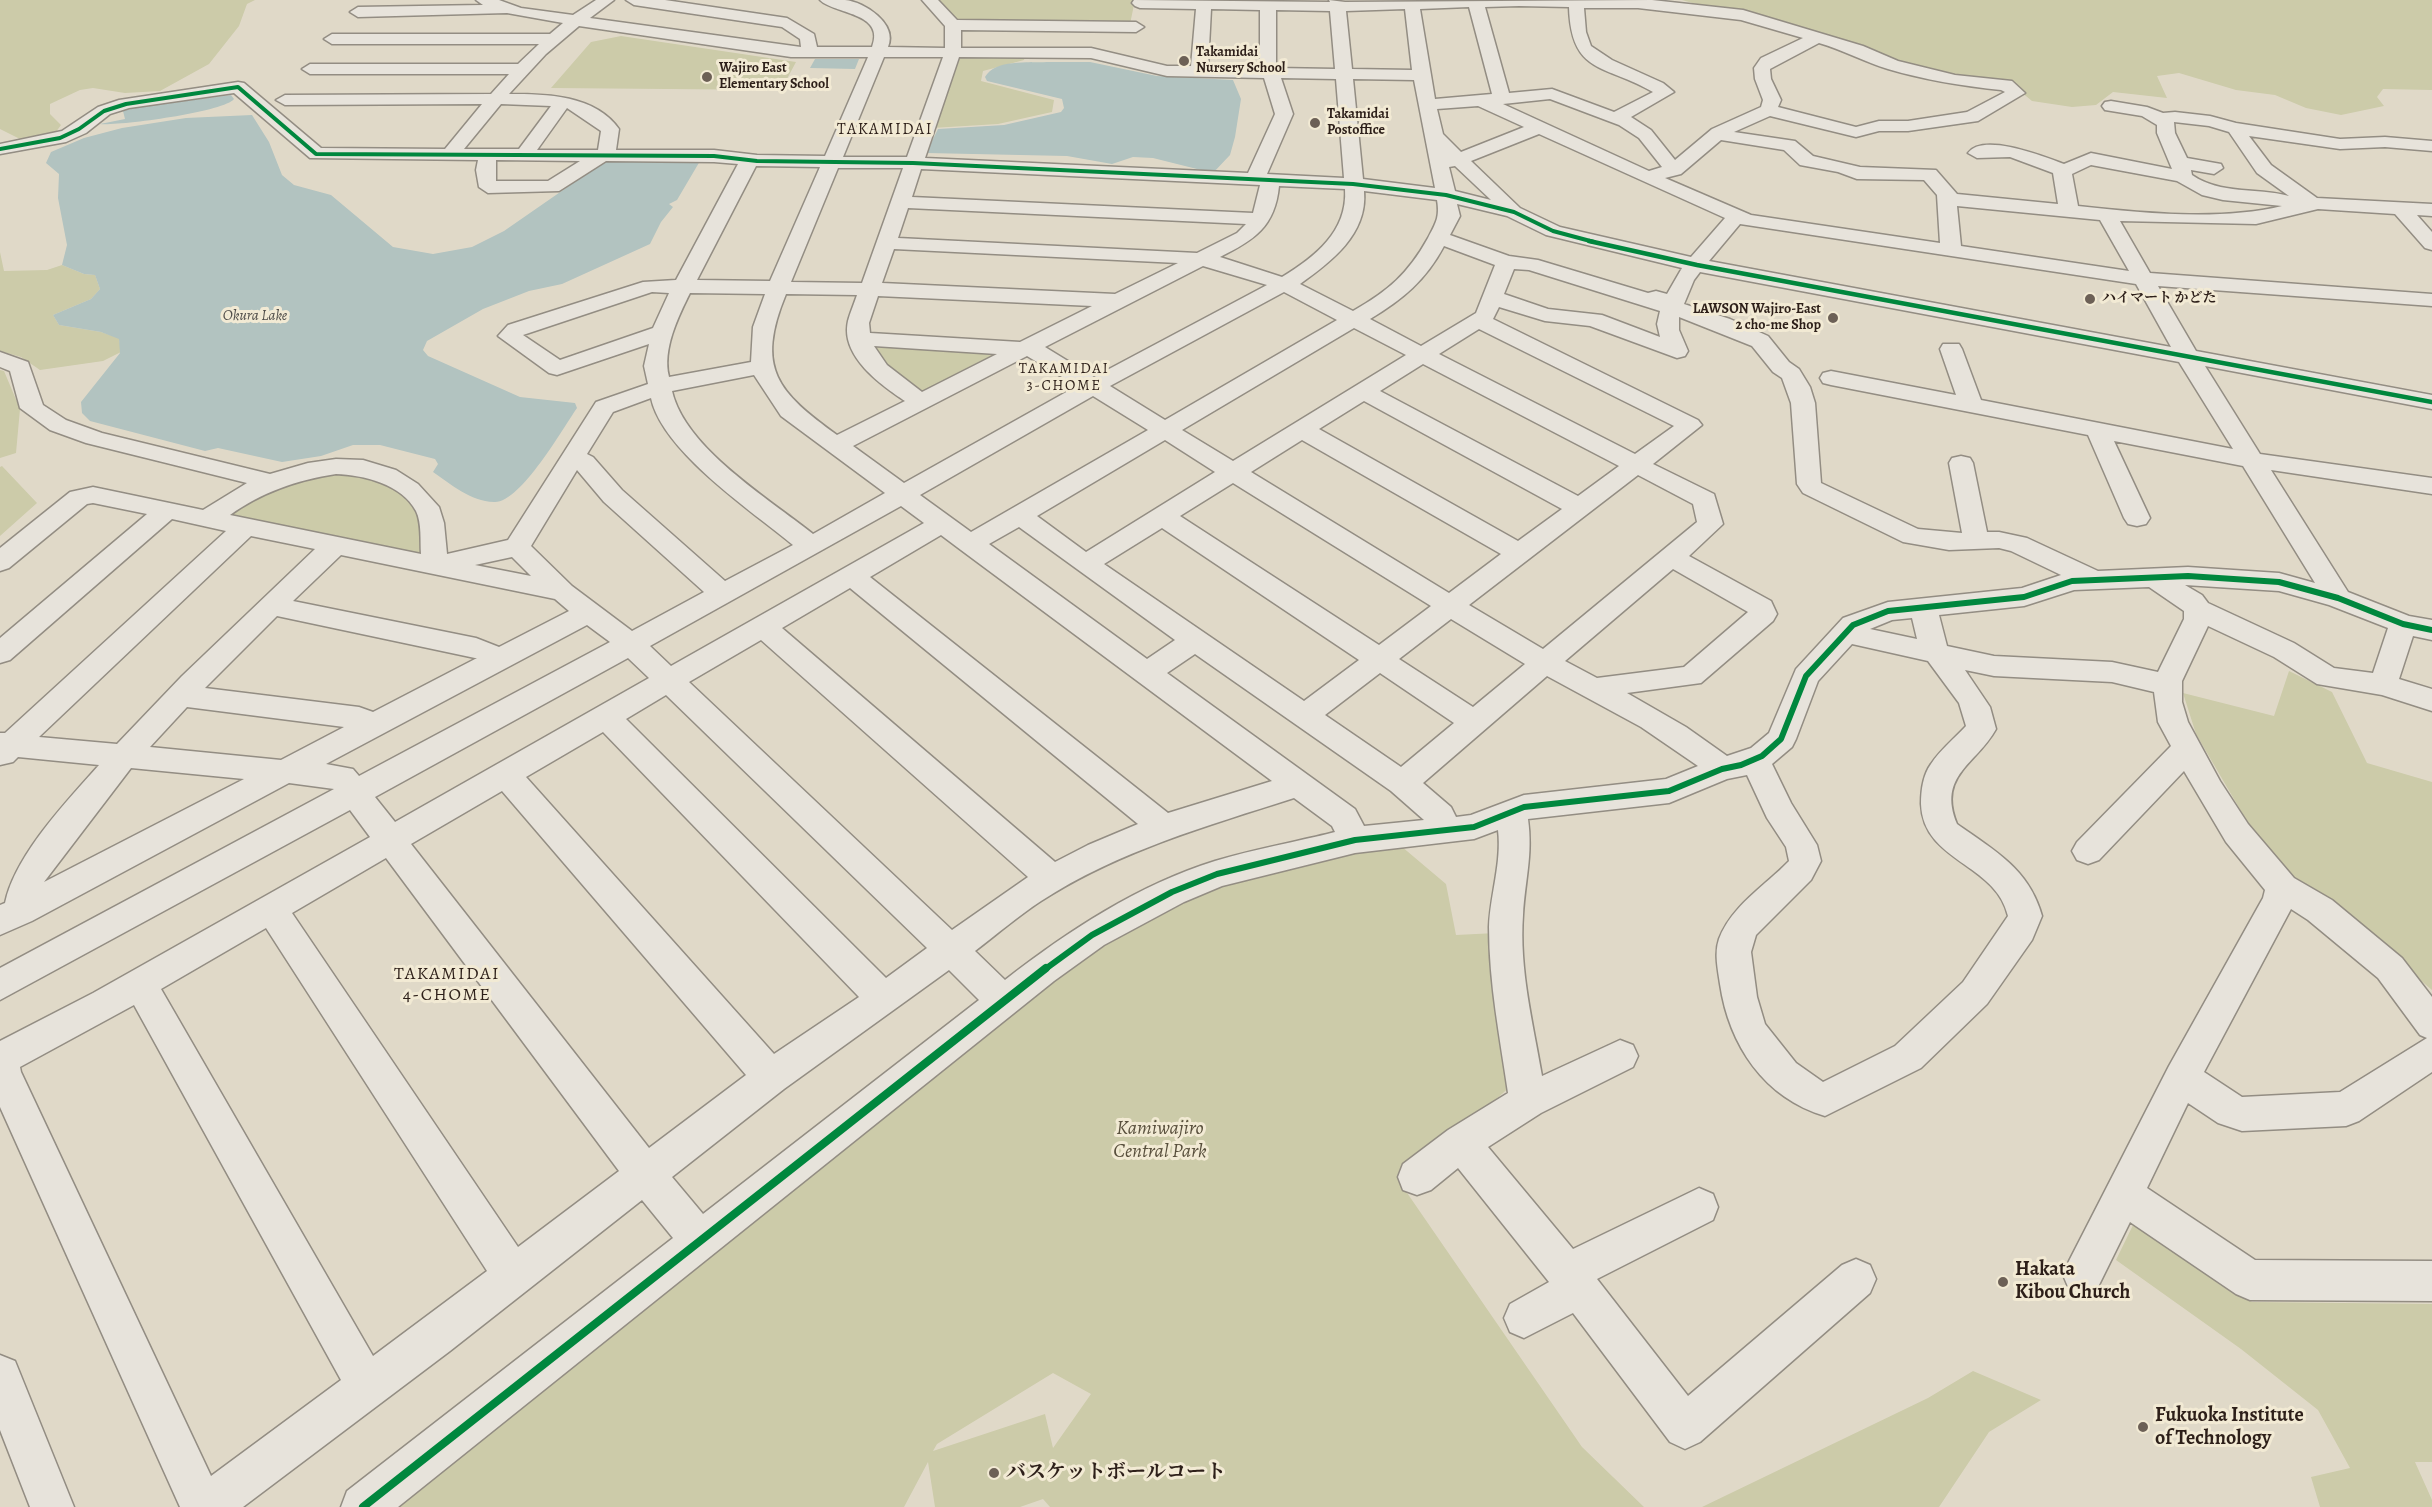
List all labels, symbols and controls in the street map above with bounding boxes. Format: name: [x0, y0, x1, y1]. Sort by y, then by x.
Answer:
place label: Takamidai Nursery School: [1196, 45, 1286, 78]
marker: Takamidai Nursery School: [1177, 54, 1191, 68]
place label: Wajiro East Elementary School: [719, 61, 829, 94]
marker: Wajiro East Elementary School: [700, 70, 714, 84]
place label: Takamidai Postoffice: [1327, 107, 1389, 140]
marker: Takamidai Postoffice: [1308, 116, 1322, 130]
district label: TAKAMIDAI: [837, 120, 933, 140]
place label: ハイマート かどた: [2102, 291, 2216, 307]
marker: ハイマート かどた: [2083, 292, 2097, 306]
place label: LAWSON Wajiro-East 2 cho-me Shop: [1693, 302, 1821, 334]
water label: Okura Lake: [223, 307, 287, 325]
marker: LAWSON Wajiro-East 2 cho-me Shop: [1826, 311, 1840, 325]
district label: TAKAMIDAI 3-CHOME: [1019, 360, 1109, 395]
district label: TAKAMIDAI 4-CHOME: [394, 964, 500, 1006]
park label: Kamiwajiro Central Park: [1113, 1117, 1207, 1164]
place label: Hakata Kibou Church: [2015, 1258, 2130, 1305]
marker: Hakata Kibou Church: [1996, 1275, 2010, 1289]
place label: Fukuoka Institute of Technology: [2155, 1404, 2304, 1451]
marker: Fukuoka Institute of Technology: [2136, 1420, 2150, 1434]
place label: バスケットボールコート: [1006, 1461, 1226, 1485]
marker: バスケットボールコート: [987, 1466, 1001, 1480]

